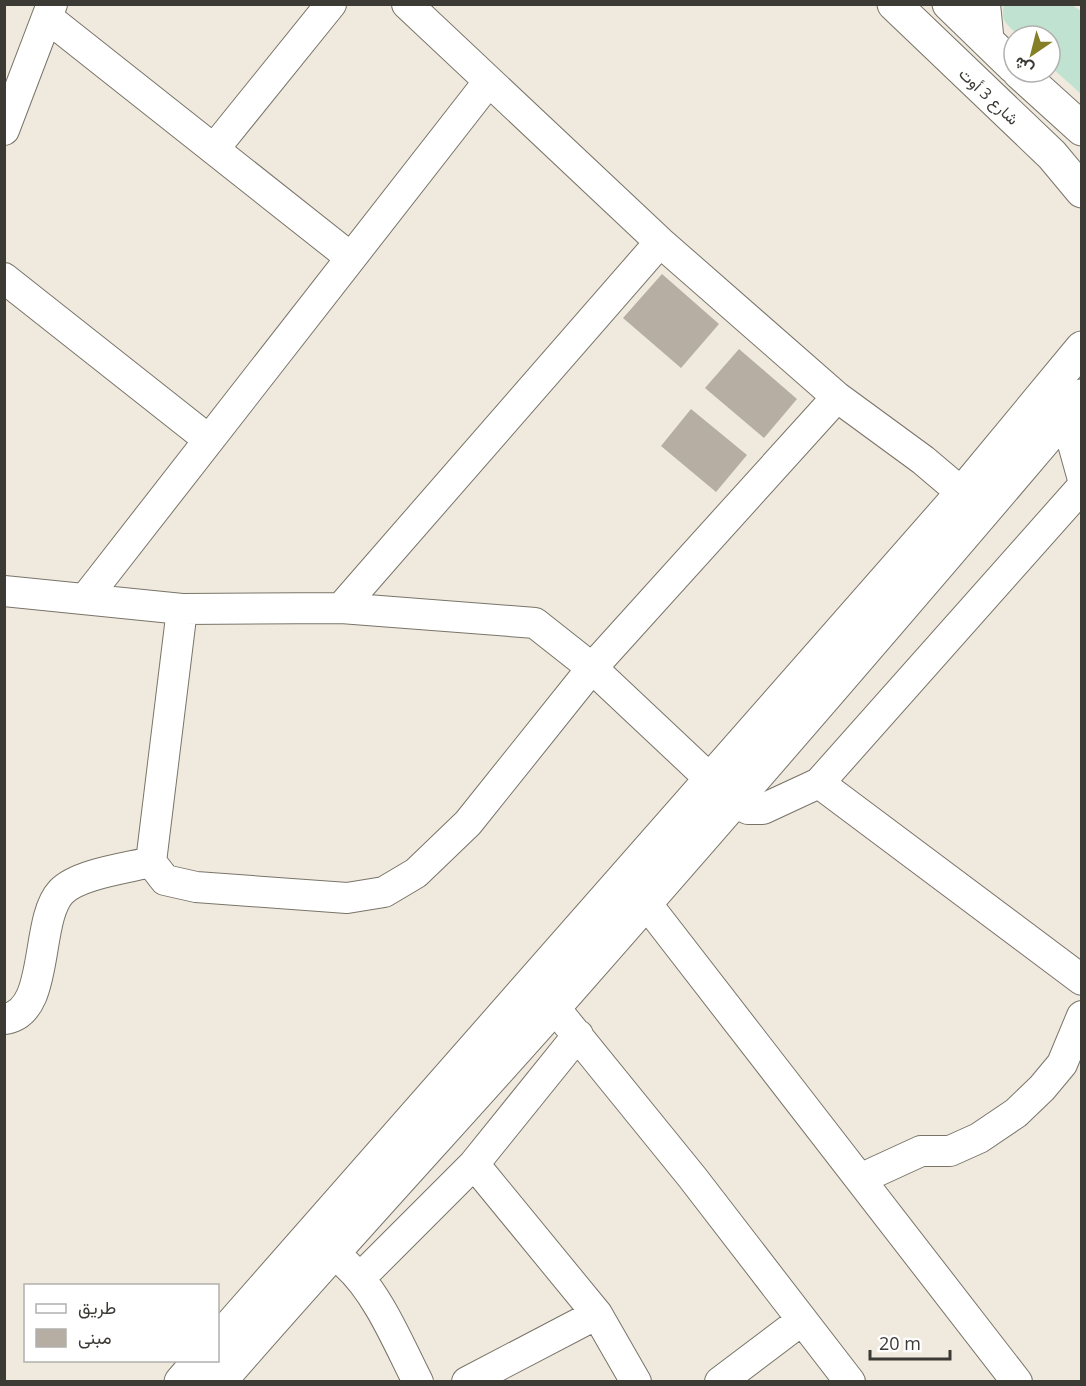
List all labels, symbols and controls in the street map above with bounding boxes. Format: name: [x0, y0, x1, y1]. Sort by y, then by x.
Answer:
north arrow: [1002, 24, 1062, 84]
street label: شارع 3 أوت: [955, 64, 1023, 128]
legend: [24, 1284, 219, 1362]
text: طريق: [78, 1295, 116, 1319]
scale bar: [870, 1323, 950, 1361]
text: مبنى: [78, 1325, 112, 1349]
text: 20 m: [879, 1331, 921, 1355]

